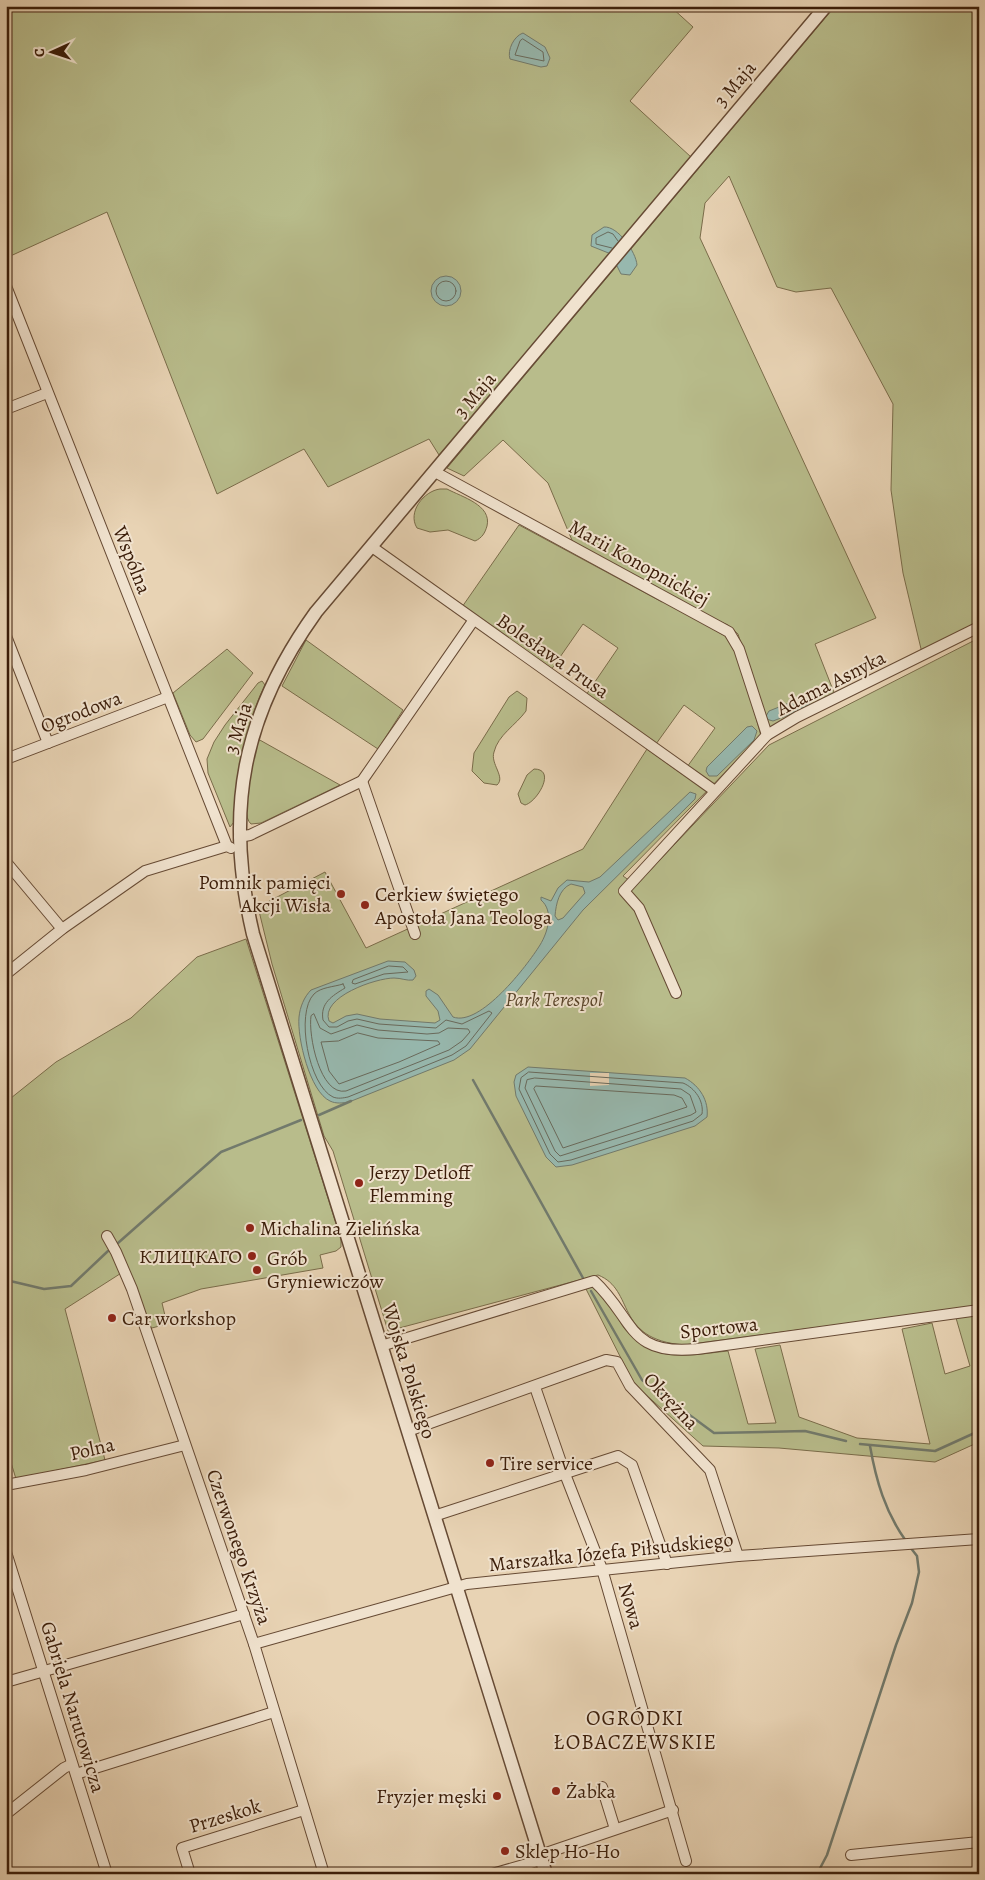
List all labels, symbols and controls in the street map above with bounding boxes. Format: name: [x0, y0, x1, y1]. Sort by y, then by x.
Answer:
north arrow: [28, 28, 78, 78]
text: С: [30, 47, 49, 57]
street label: 3 Maja: [708, 55, 763, 113]
street label: 3 Maja: [448, 366, 503, 424]
street label: Marii Konopnickiej: [564, 513, 714, 613]
street label: Wspólna: [106, 521, 158, 599]
street label: Bolesława Prusa: [491, 607, 615, 705]
street label: Adama Asnyka: [771, 644, 891, 723]
street label: Ogrodowa: [37, 684, 126, 740]
street label: 3 Maja: [217, 698, 259, 757]
place label: Pomnik pamięci Akcji Wisła: [199, 869, 332, 919]
place label: Cerkiew świętego Apostoła Jana Teologa: [374, 881, 553, 931]
marker: Pomnik pamięci Akcji Wisła: [335, 888, 347, 900]
marker: Cerkiew świętego Apostoła Jana Teologa: [359, 899, 371, 911]
park label: Park Terespol: [505, 986, 603, 1013]
place label: Jerzy Detloff Flemming: [369, 1159, 474, 1209]
marker: Jerzy Detloff Flemming: [353, 1177, 365, 1189]
place label: Michalina Zielińska: [260, 1215, 421, 1242]
marker: Michalina Zielińska: [244, 1222, 256, 1234]
place label: КЛИЦКАГО: [139, 1243, 242, 1270]
place label: Grób Gryniewiczów: [267, 1245, 384, 1295]
marker: КЛИЦКАГО: [246, 1250, 258, 1262]
marker: Grób Gryniewiczów: [251, 1264, 263, 1276]
street label: Wojska Polskiego: [375, 1299, 442, 1442]
place label: Car workshop: [122, 1305, 236, 1332]
street label: Sportowa: [679, 1310, 760, 1346]
marker: Car workshop: [106, 1312, 118, 1324]
street label: Okrężna: [637, 1366, 705, 1436]
street label: Polna: [67, 1431, 118, 1467]
place label: Tire service: [500, 1450, 593, 1477]
marker: Tire service: [484, 1457, 496, 1469]
street label: Czerwonego Krzyża: [200, 1466, 278, 1629]
street label: Marszałka Józefa Piłsudskiego: [487, 1526, 735, 1578]
street label: Nowa: [612, 1580, 651, 1633]
street label: Gabriela Narutowicza: [34, 1618, 112, 1797]
district label: OGRÓDKI ŁOBACZEWSKIE: [553, 1704, 717, 1756]
place label: Żabka: [566, 1778, 616, 1805]
place label: Fryzjer męski: [376, 1783, 487, 1810]
marker: Żabka: [550, 1785, 562, 1797]
marker: Fryzjer męski: [491, 1790, 503, 1802]
street label: Przeskok: [186, 1792, 264, 1840]
place label: Sklep Ho-Ho: [515, 1838, 620, 1865]
marker: Sklep Ho-Ho: [499, 1845, 511, 1857]

